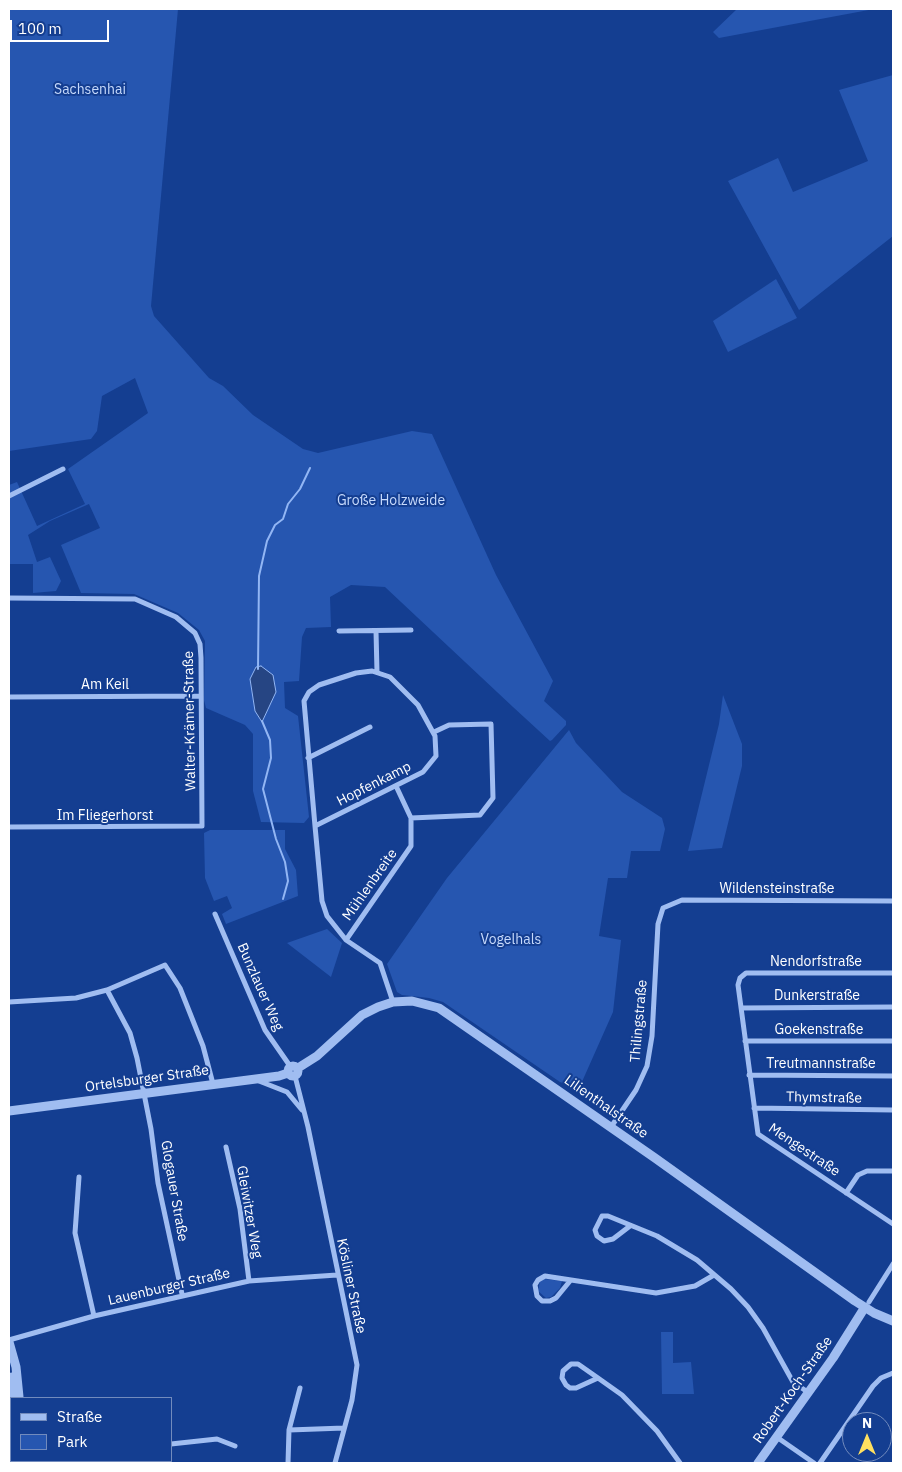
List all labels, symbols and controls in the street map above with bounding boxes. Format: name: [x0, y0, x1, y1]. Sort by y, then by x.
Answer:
scale bar: [12, 10, 111, 42]
text: 100 m: [18, 19, 62, 38]
park label: Sachsenhai: [54, 82, 126, 98]
park label: Große Holzweide: [337, 493, 445, 509]
street label: Walter-Krämer-Straße: [180, 651, 200, 791]
street label: Am Keil: [81, 677, 129, 693]
street label: Hopfenkamp: [334, 758, 414, 810]
street label: Im Fliegerhorst: [57, 808, 153, 824]
street label: Mühlenbreite: [339, 846, 401, 924]
street label: Wildensteinstraße: [719, 881, 835, 897]
park label: Vogelhals: [481, 932, 541, 948]
street label: Bunzlauer Weg: [233, 941, 287, 1033]
street label: Nendorfstraße: [770, 954, 862, 970]
street label: Thilingstraße: [627, 979, 651, 1063]
street label: Dunkerstraße: [774, 988, 860, 1004]
street label: Goekenstraße: [775, 1022, 863, 1038]
street label: Treutmannstraße: [766, 1056, 876, 1072]
street label: Ortelsburger Straße: [84, 1062, 210, 1096]
street label: Lilienthalstraße: [561, 1072, 651, 1142]
street label: Thymstraße: [786, 1089, 862, 1107]
street label: Mengestraße: [765, 1120, 843, 1180]
street label: Glogauer Straße: [157, 1139, 191, 1243]
street label: Gleiwitzer Weg: [233, 1164, 265, 1260]
street label: Kösliner Straße: [333, 1237, 369, 1335]
street label: Lauenburger Straße: [106, 1265, 232, 1309]
street label: Robert-Koch-Straße: [750, 1333, 836, 1447]
legend: [10, 1397, 172, 1462]
text: Straße: [57, 1407, 102, 1426]
north arrow: [842, 1412, 892, 1462]
text: N: [862, 1414, 872, 1432]
text: Park: [57, 1432, 87, 1451]

